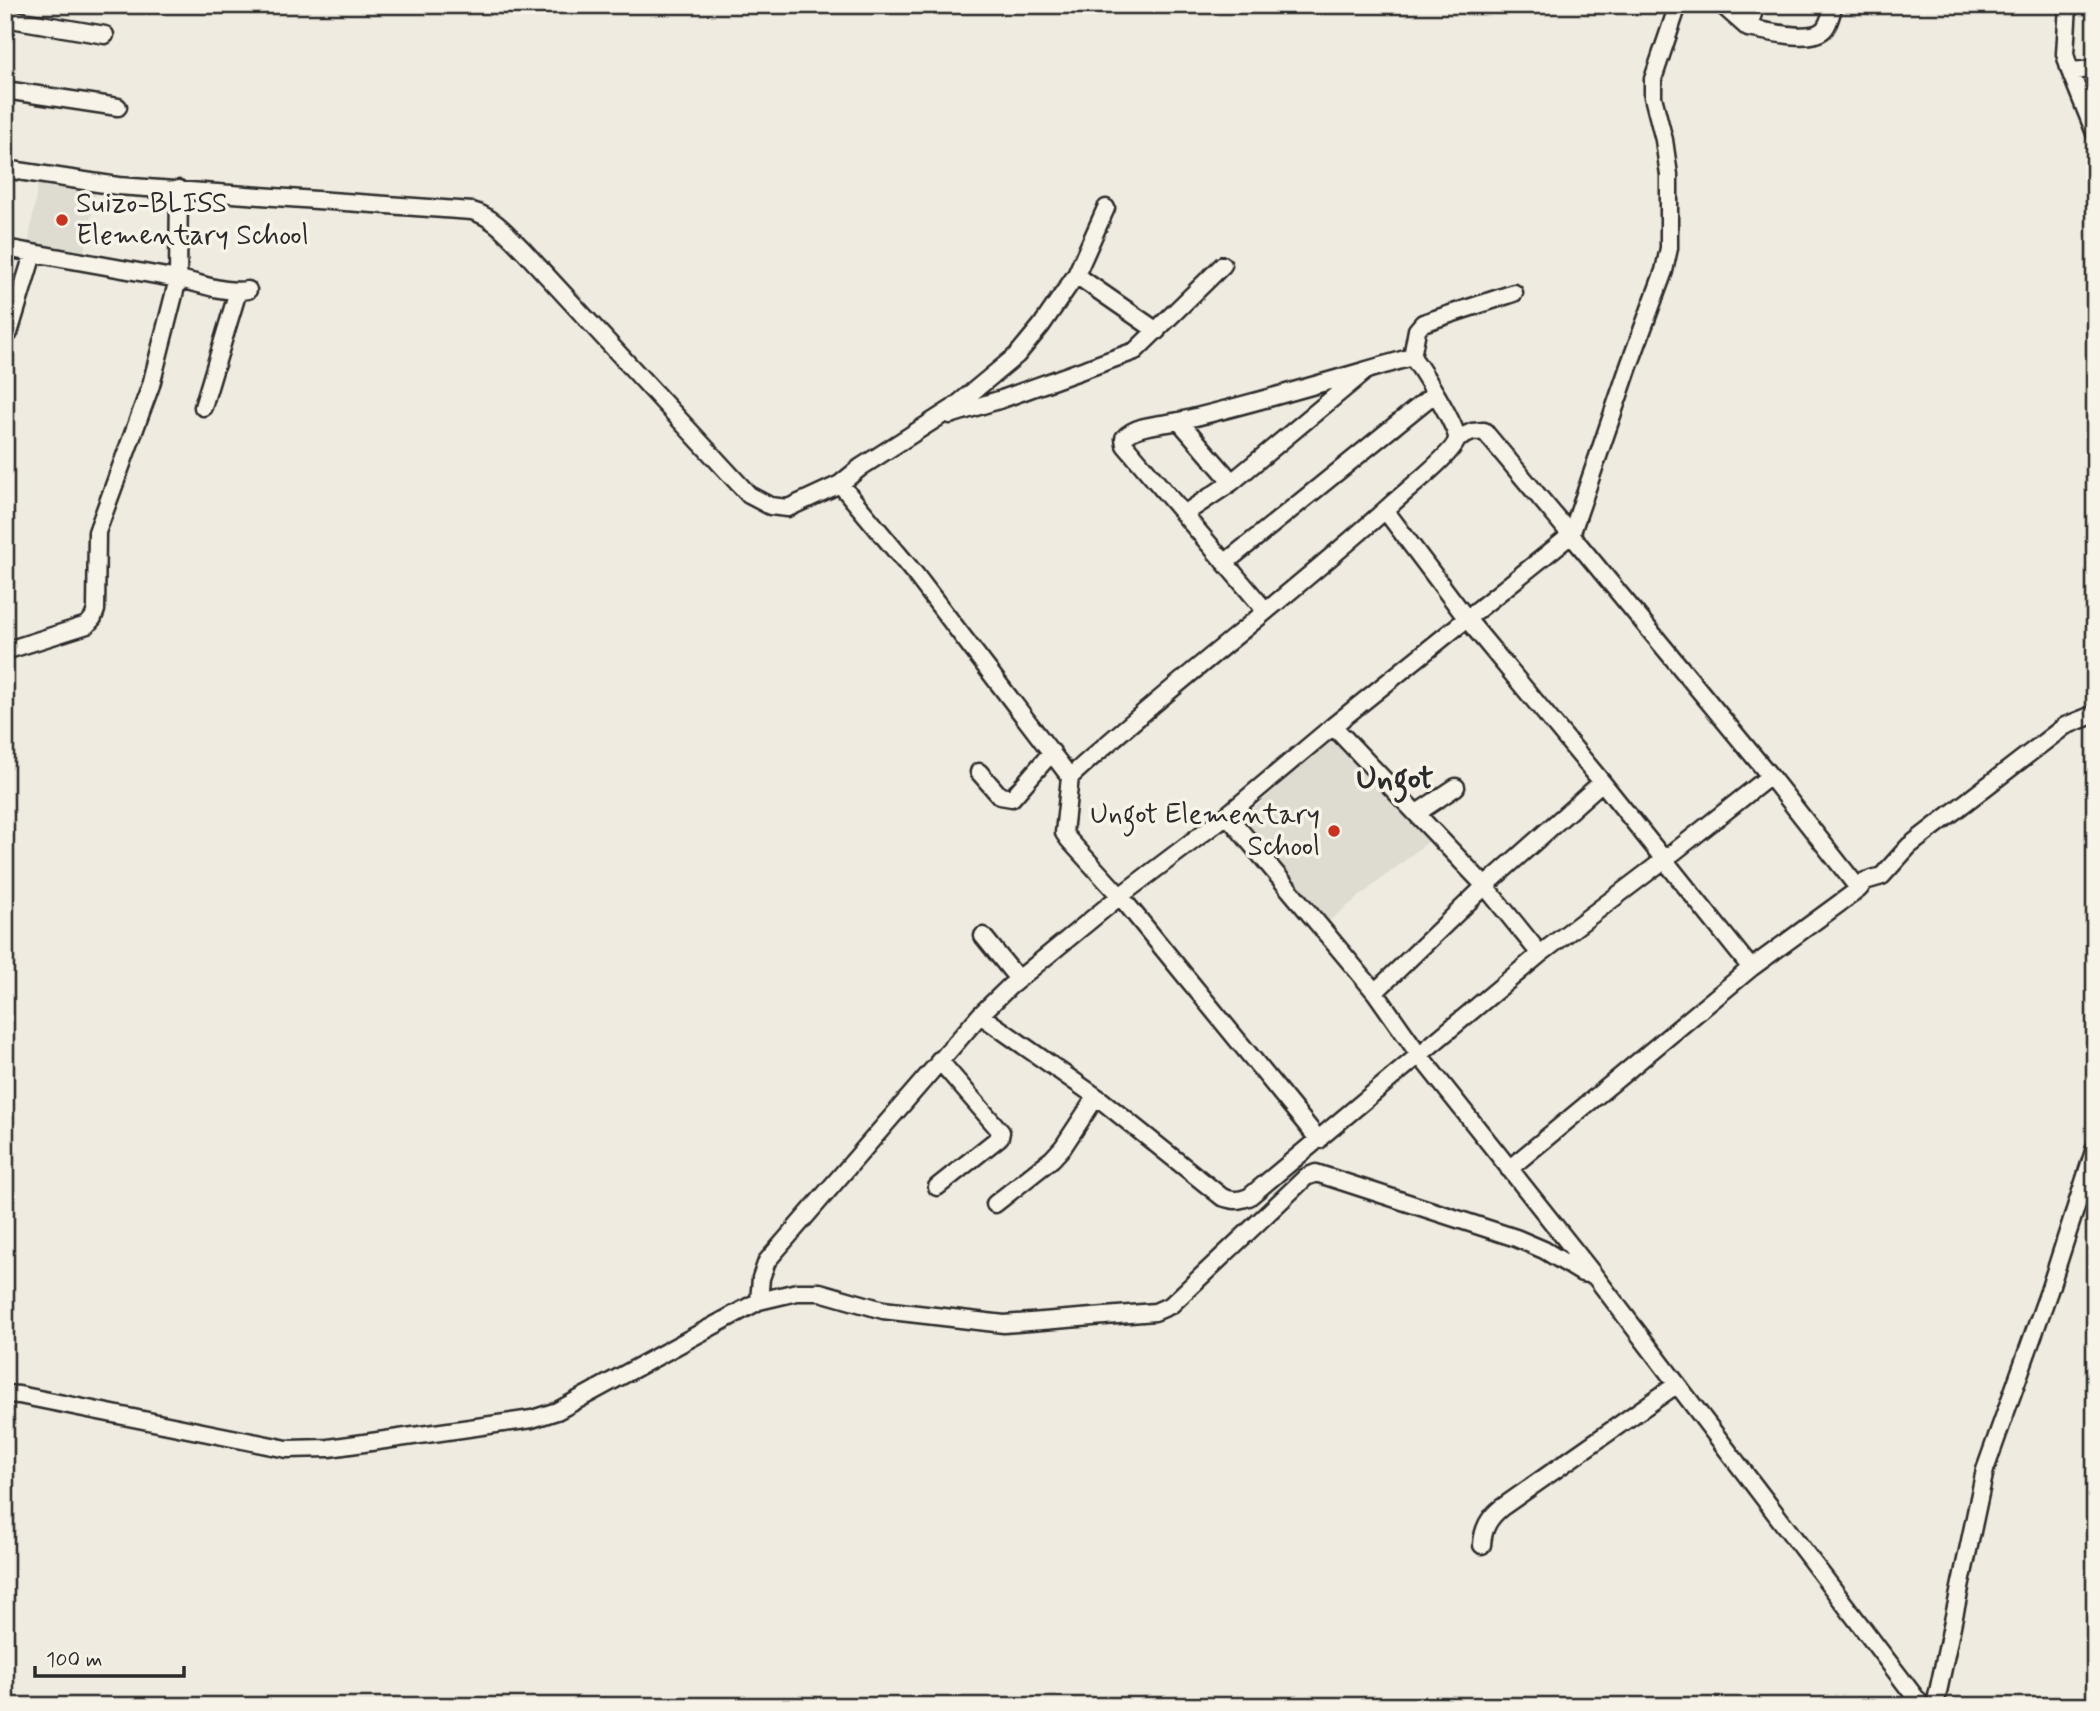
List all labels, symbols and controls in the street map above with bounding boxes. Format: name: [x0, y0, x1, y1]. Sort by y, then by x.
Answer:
place label: Suizo-BLISS Elementary School: [76, 186, 309, 255]
marker: Suizo-BLISS Elementary School: [54, 212, 70, 228]
district label: Ungot: [1356, 758, 1434, 804]
place label: Ungot Elementary School: [1090, 797, 1320, 866]
marker: Ungot Elementary School: [1326, 823, 1342, 839]
scale bar: [35, 1634, 184, 1678]
text: 100 m: [46, 1646, 102, 1674]

